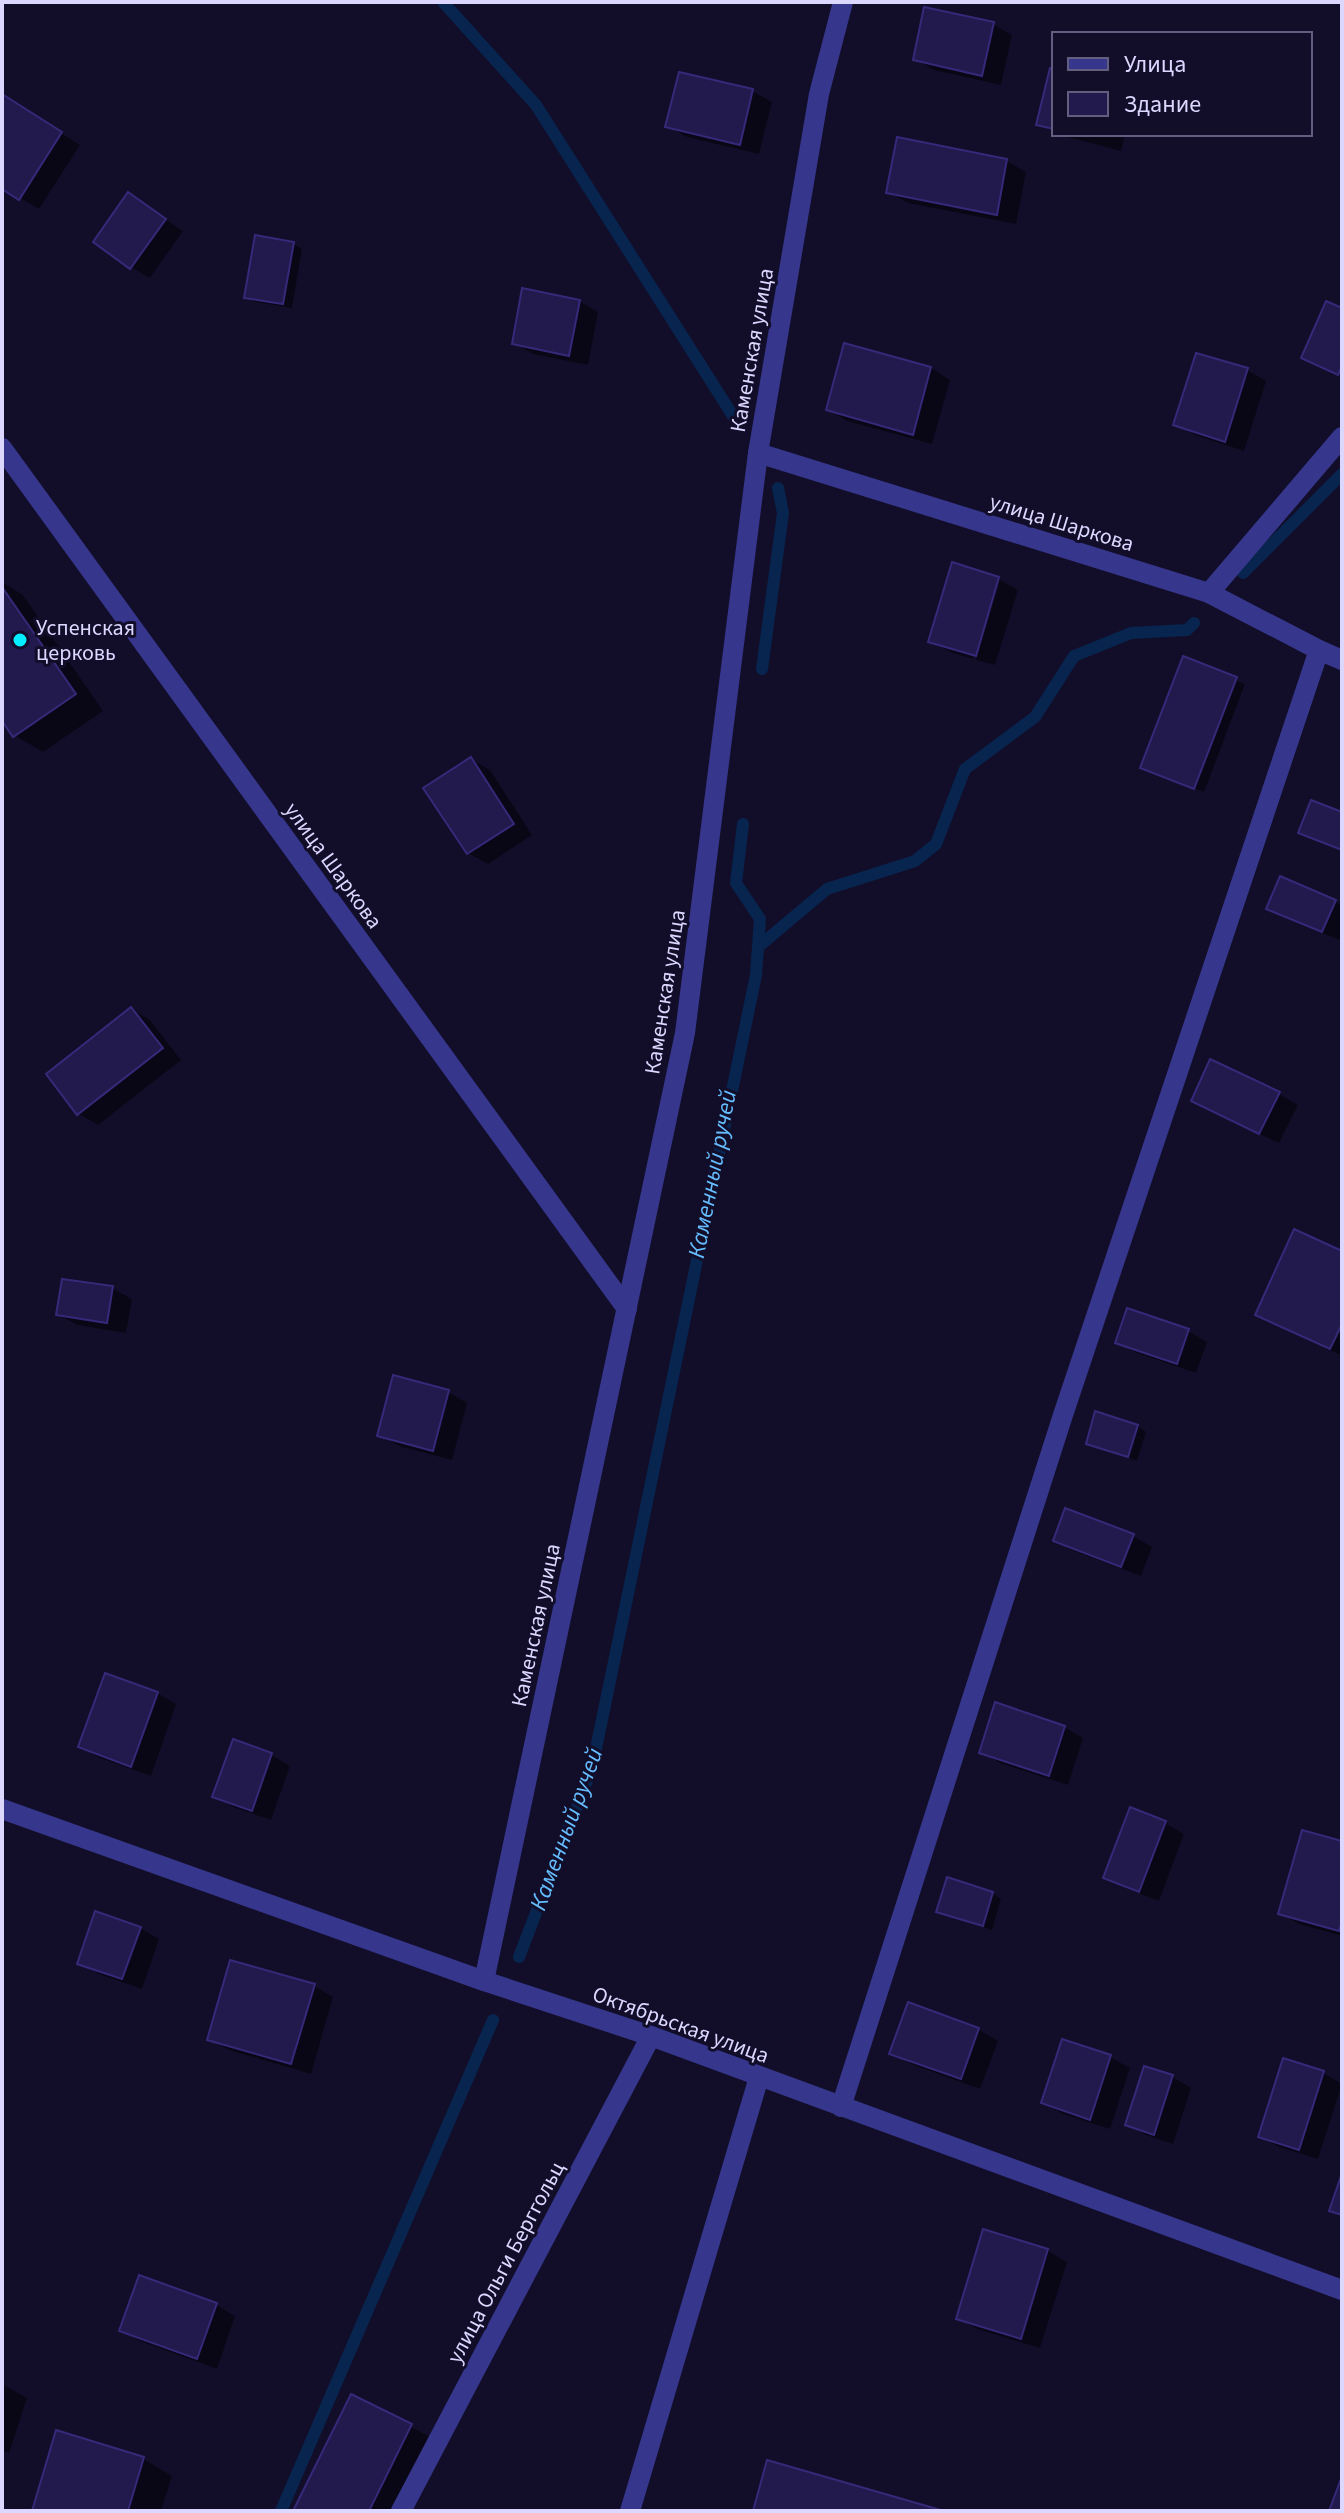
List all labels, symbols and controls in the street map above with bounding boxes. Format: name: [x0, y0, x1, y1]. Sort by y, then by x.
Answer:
legend: [1052, 32, 1312, 136]
text: Улица: [1124, 47, 1186, 82]
text: Здание: [1124, 87, 1201, 122]
street label: Каменская улица: [722, 266, 782, 435]
street label: улица Шаркова: [986, 486, 1138, 560]
place label: Успенская церковь: [36, 612, 135, 669]
marker: Успенская церковь: [11, 631, 29, 649]
street label: улица Шаркова: [276, 796, 390, 935]
street label: Каменская улица: [636, 908, 694, 1077]
water label: Каменный ручей: [679, 1087, 746, 1261]
street label: Каменская улица: [503, 1541, 569, 1710]
water label: Каменный ручей: [521, 1743, 612, 1915]
street label: Октябрьская улица: [588, 1978, 773, 2072]
street label: улица Ольги Берггольц: [439, 2156, 573, 2369]

